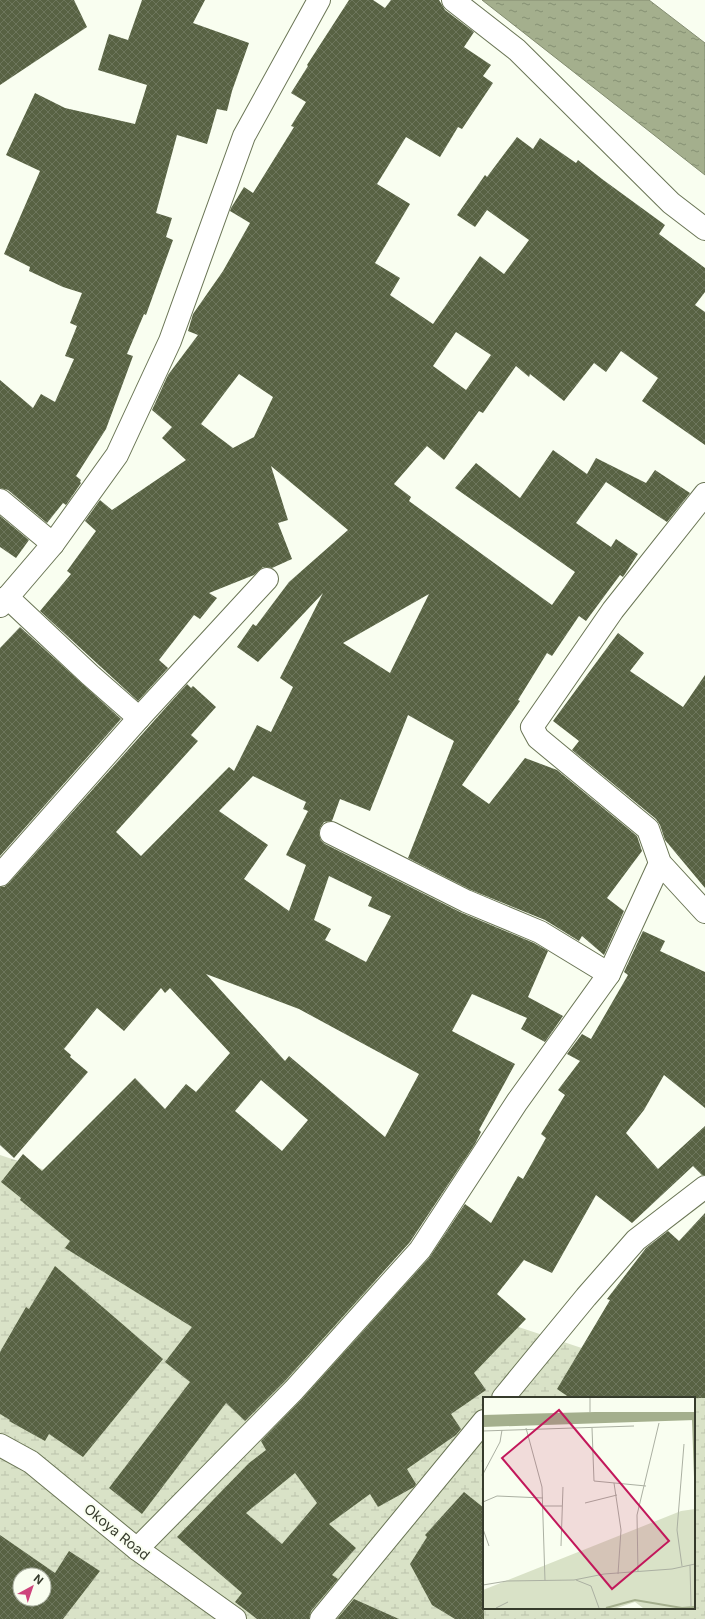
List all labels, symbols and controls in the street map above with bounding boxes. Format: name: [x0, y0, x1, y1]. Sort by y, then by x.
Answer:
inset map: [483, 1397, 695, 1609]
street label: Okoya Road: [81, 1500, 154, 1563]
north arrow: [12, 1567, 52, 1607]
text: N: [31, 1571, 46, 1587]

